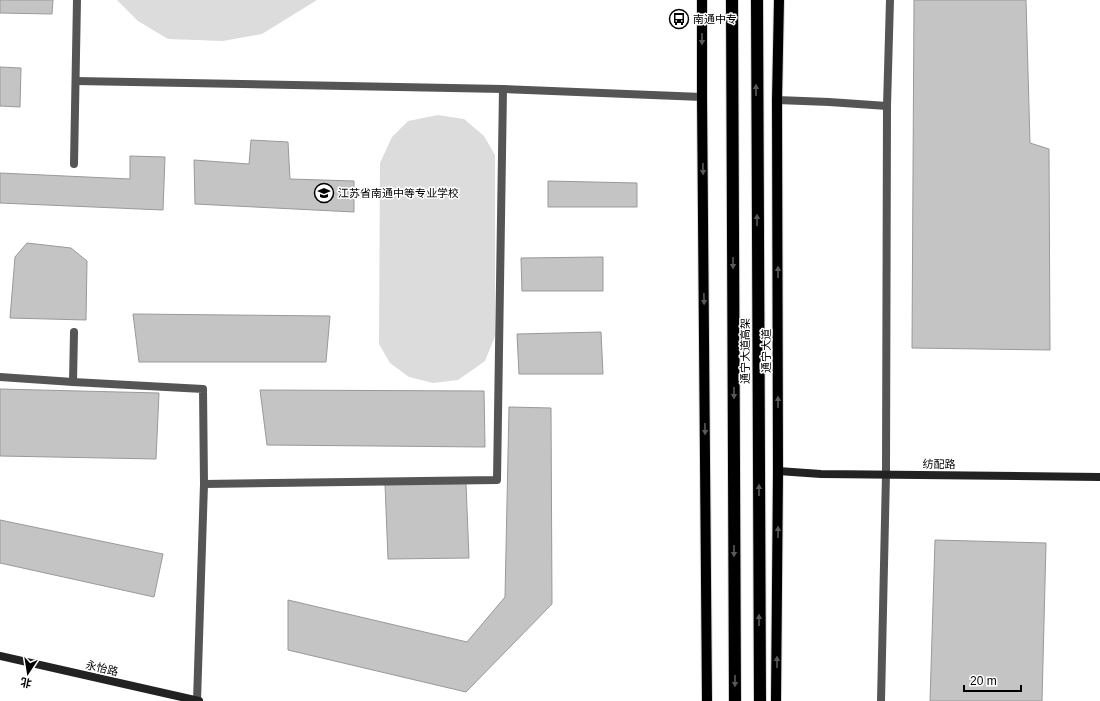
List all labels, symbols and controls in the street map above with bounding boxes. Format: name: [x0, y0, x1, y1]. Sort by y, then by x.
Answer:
bus stop icon: 南通中专: [668, 8, 690, 30]
place label: 南通中专: [693, 13, 737, 25]
one-way arrow: [699, 33, 705, 46]
one-way arrow: [753, 83, 759, 96]
one-way arrow: [699, 163, 706, 175]
school or university icon: 江苏省南通中等专业学校: [313, 182, 335, 204]
place label: 江苏省南通中等专业学校: [338, 187, 459, 199]
one-way arrow: [754, 213, 760, 226]
one-way arrow: [730, 257, 736, 270]
one-way arrow: [775, 265, 781, 278]
one-way arrow: [701, 293, 707, 306]
street label: 通宁大道高架: [739, 318, 751, 384]
street label: 通宁大道: [760, 329, 772, 373]
one-way arrow: [731, 387, 737, 400]
one-way arrow: [775, 395, 781, 408]
one-way arrow: [702, 423, 708, 436]
street label: 纺配路: [922, 458, 956, 470]
one-way arrow: [756, 483, 762, 496]
one-way arrow: [775, 525, 781, 538]
one-way arrow: [731, 545, 737, 558]
one-way arrow: [756, 613, 762, 626]
north arrow: [8, 653, 48, 693]
one-way arrow: [774, 655, 780, 668]
street label: 永怡路: [85, 658, 119, 678]
scale bar: [964, 667, 1021, 693]
text: 20 m: [970, 674, 997, 688]
one-way arrow: [732, 675, 738, 688]
text: 北: [19, 676, 33, 690]

